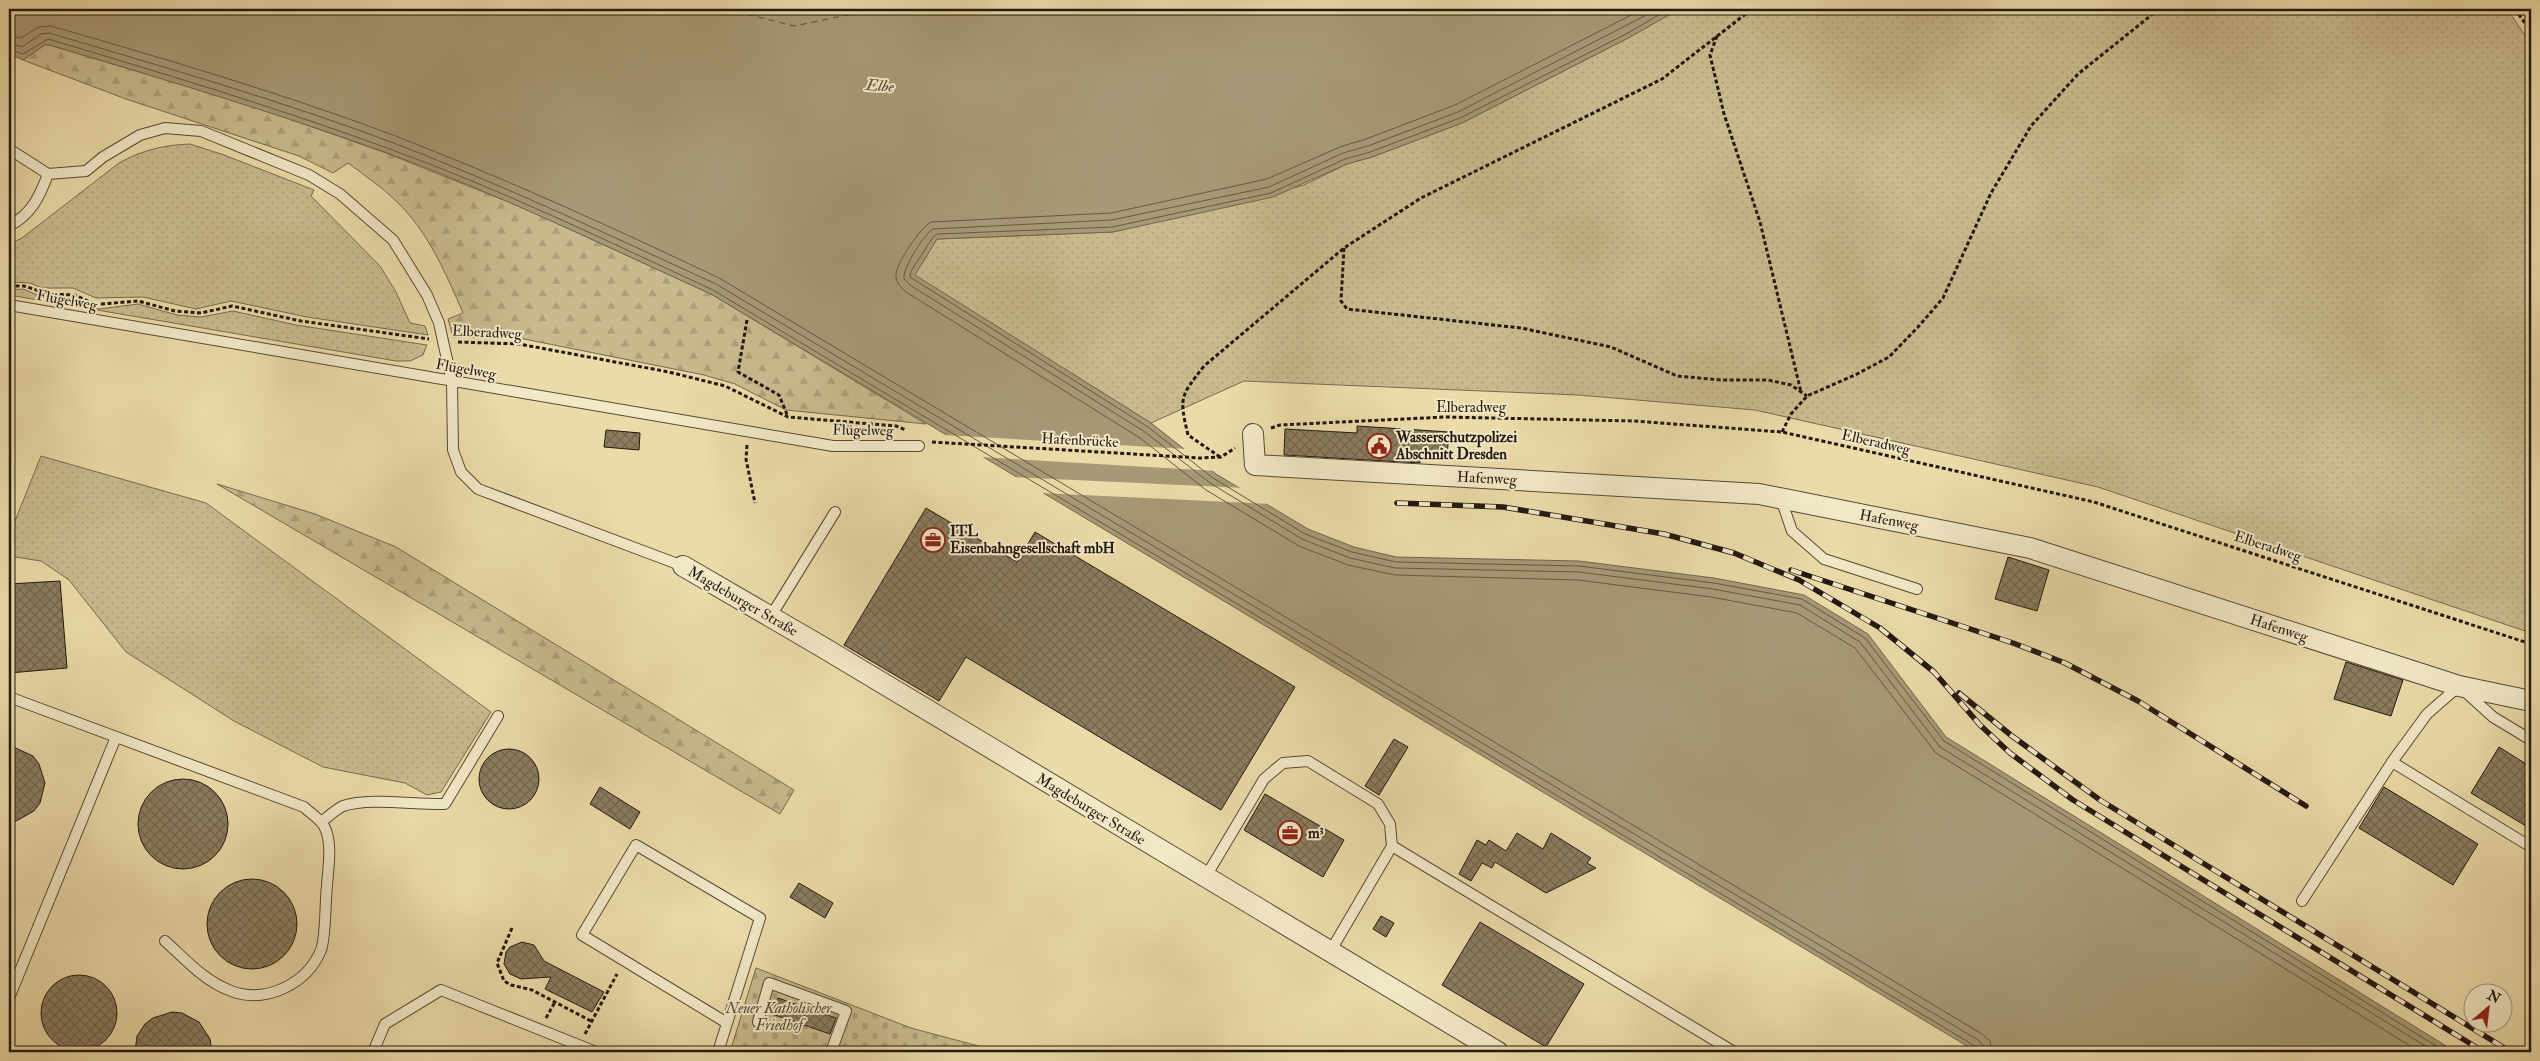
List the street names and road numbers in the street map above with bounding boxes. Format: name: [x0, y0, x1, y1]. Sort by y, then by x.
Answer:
street label: Flügelweg: [35, 286, 99, 315]
street label: Elberadweg: [451, 321, 523, 344]
street label: Flügelweg: [434, 355, 498, 384]
street label: Elberadweg: [1436, 398, 1507, 417]
street label: Flügelweg: [832, 420, 894, 441]
street label: Elberadweg: [1840, 425, 1913, 460]
street label: Hafenbrücke: [1041, 429, 1119, 452]
street label: Hafenweg: [1457, 467, 1518, 490]
street label: Hafenweg: [1858, 505, 1921, 536]
street label: Elberadweg: [2232, 527, 2305, 567]
street label: Magdeburger Straße: [684, 562, 801, 641]
street label: Hafenweg: [2247, 610, 2311, 647]
street label: Magdeburger Straße: [1033, 769, 1149, 849]

